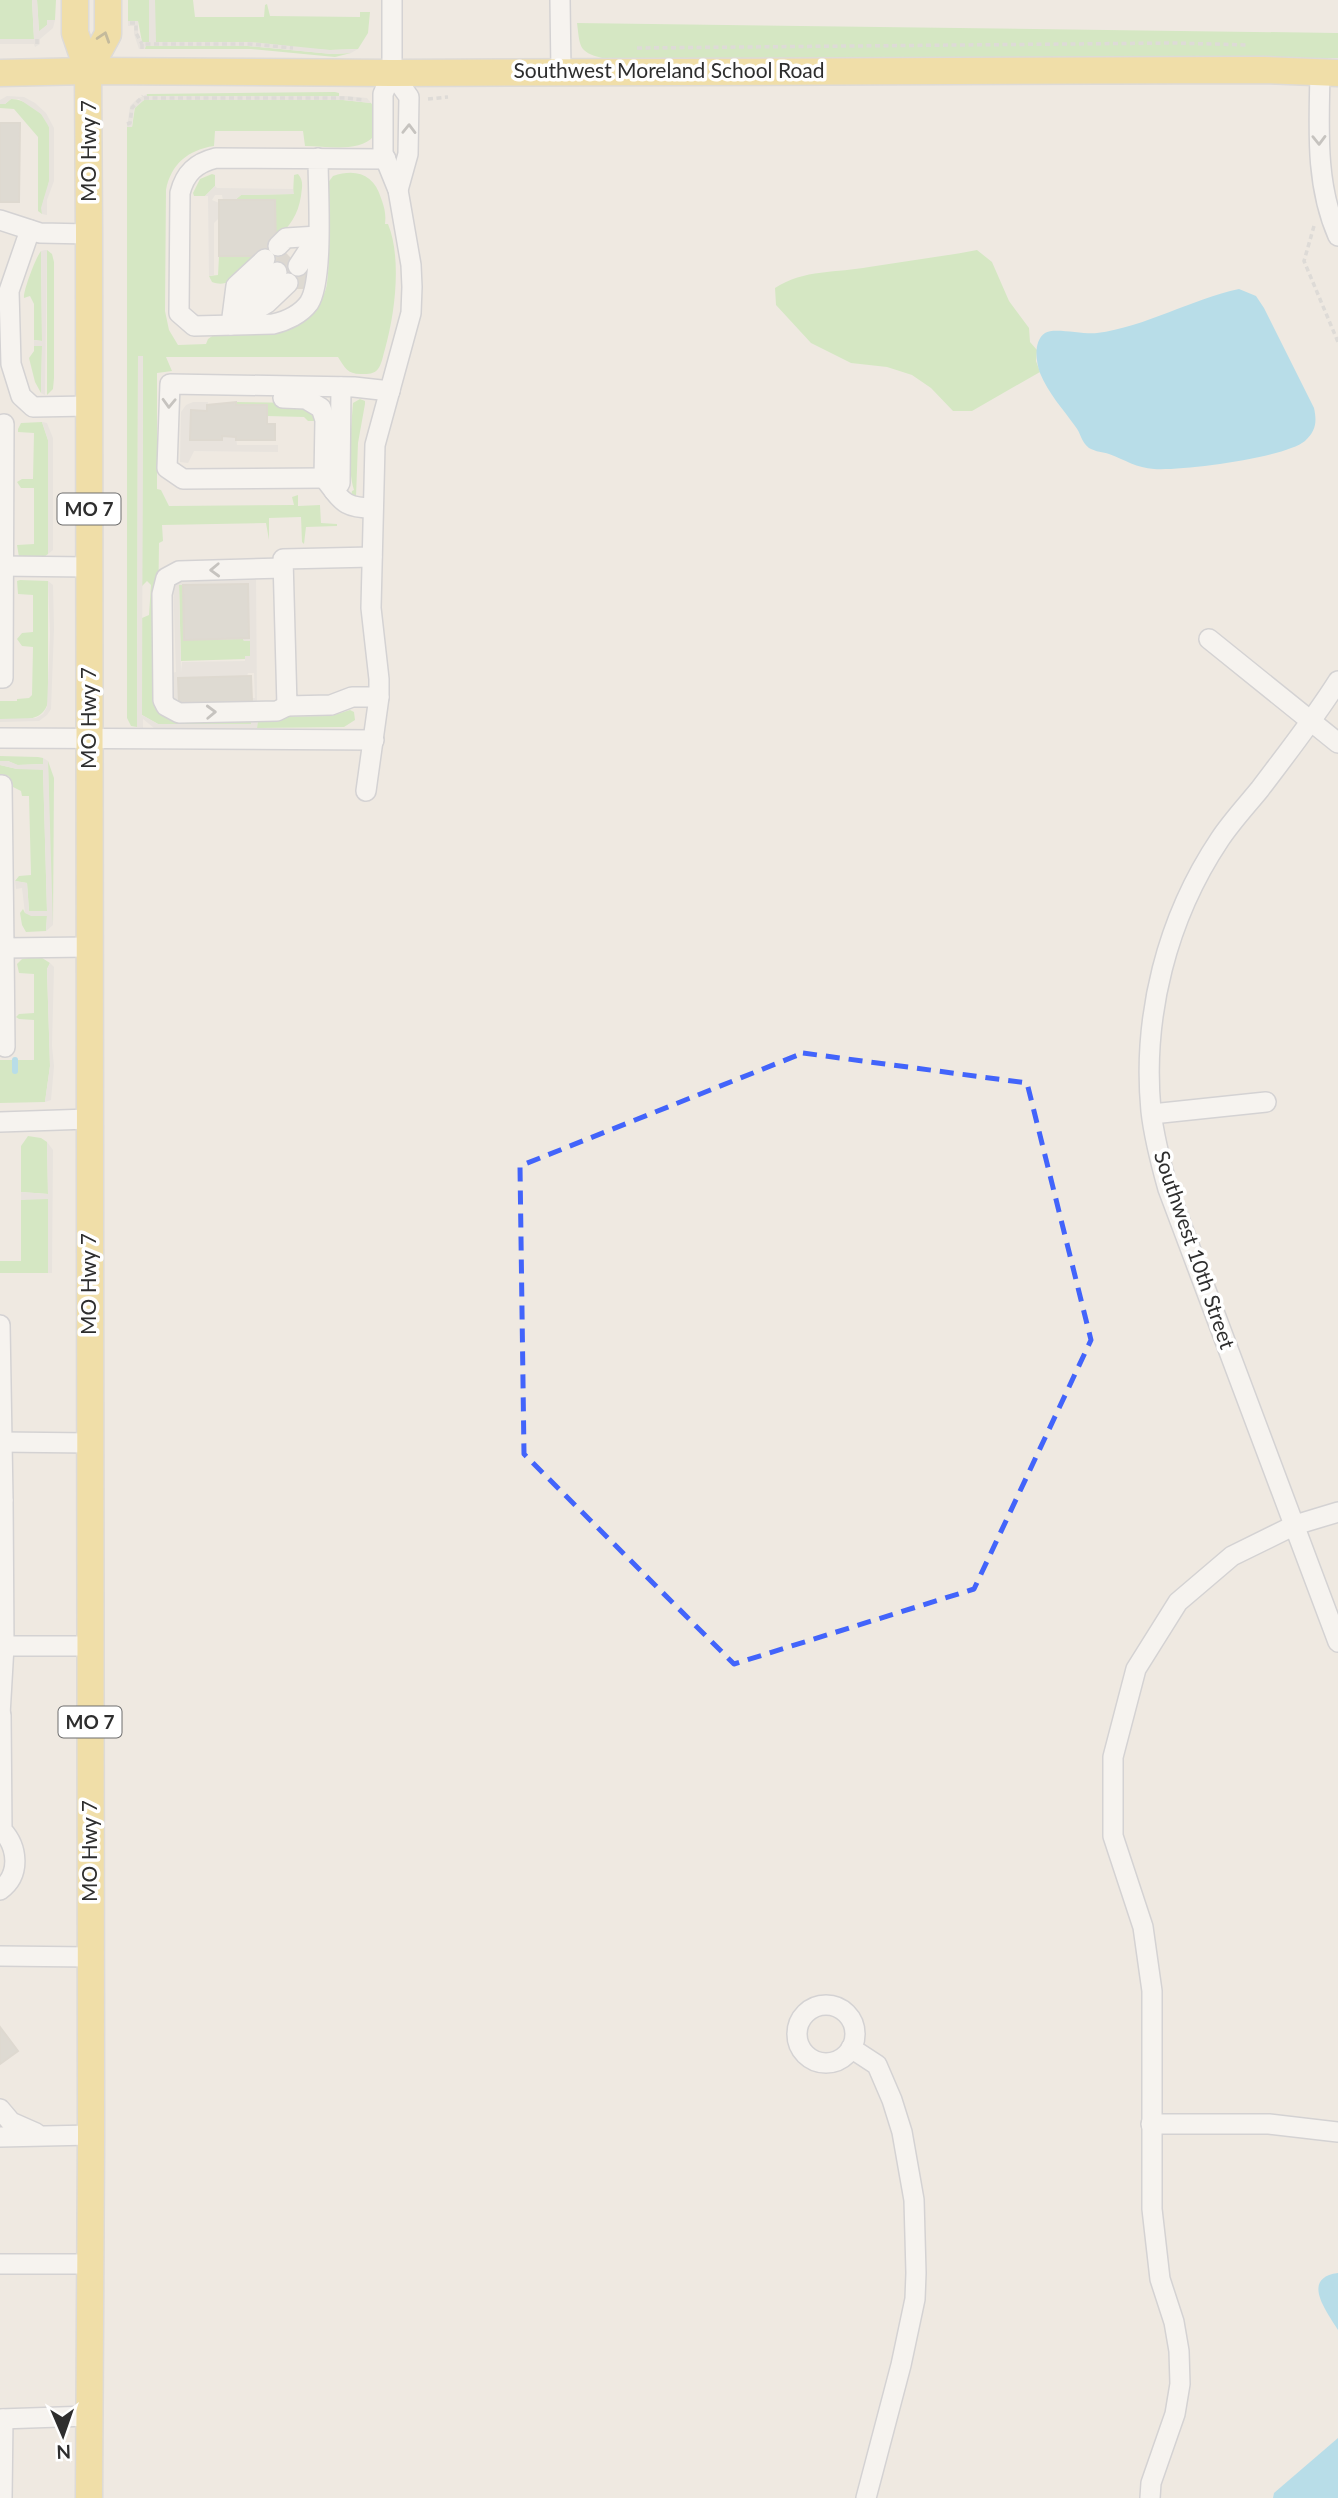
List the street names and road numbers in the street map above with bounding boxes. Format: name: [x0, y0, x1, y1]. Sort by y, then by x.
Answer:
street label: Southwest Moreland School Road: [514, 57, 825, 82]
street label: MO Hwy 7: [75, 100, 100, 202]
road number: MO 7: [57, 494, 120, 524]
street label: MO Hwy 7: [75, 667, 100, 769]
street label: Southwest 10th Street: [1150, 1147, 1241, 1352]
street label: MO Hwy 7: [75, 1233, 100, 1335]
road number: MO 7: [58, 1706, 122, 1738]
street label: MO Hwy 7: [76, 1800, 101, 1902]

